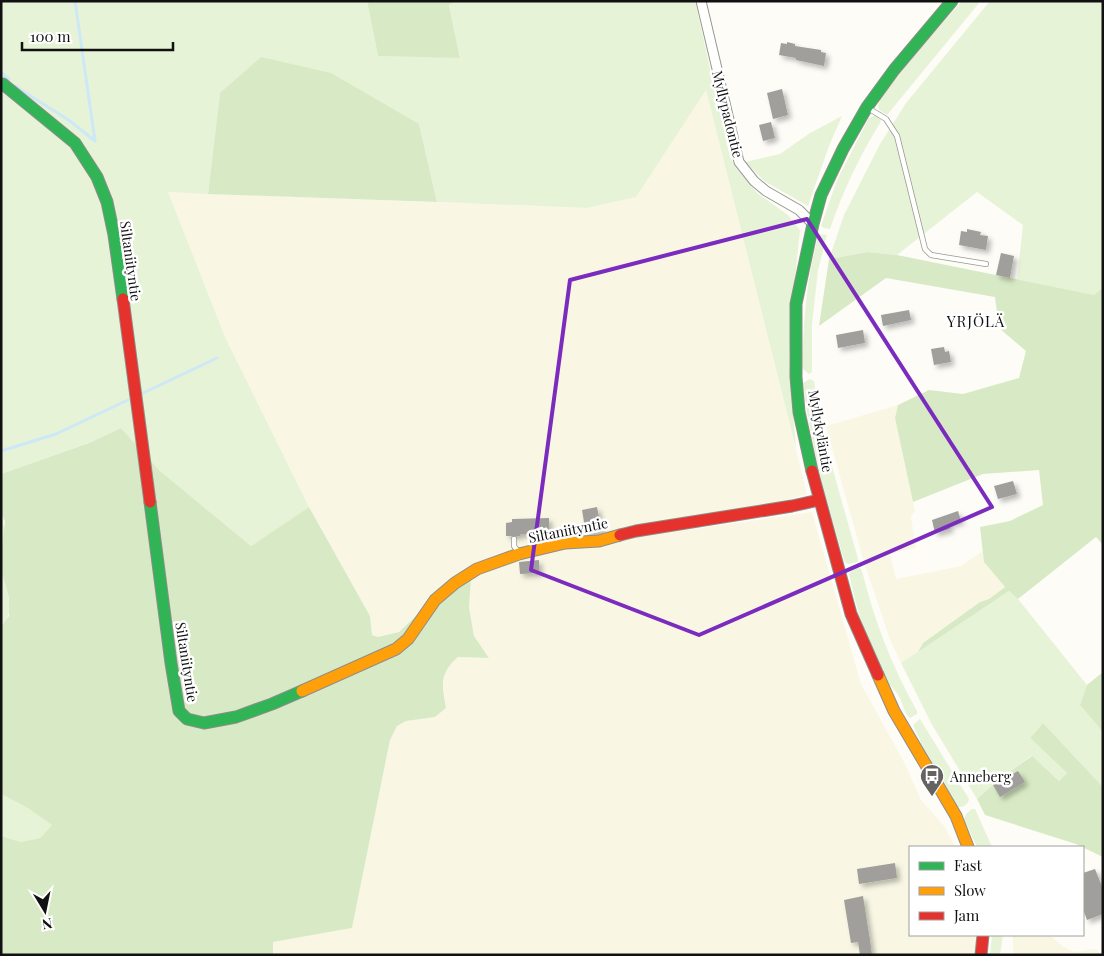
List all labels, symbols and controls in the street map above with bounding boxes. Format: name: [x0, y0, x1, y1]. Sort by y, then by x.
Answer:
scale bar: [22, 20, 174, 52]
text: 100 m: [30, 26, 71, 46]
street label: Myllypadontie: [708, 68, 748, 160]
street label: Siltaniityntie: [116, 220, 146, 302]
district label: YRJÖLÄ: [946, 311, 1005, 331]
street label: Myllykyläntie: [804, 388, 838, 474]
street label: Siltaniityntie: [527, 513, 609, 547]
street label: Siltaniityntie: [171, 621, 203, 703]
bus stop icon: Anneberg: [919, 763, 945, 797]
place label: Anneberg: [949, 767, 1012, 786]
legend: [909, 846, 1084, 936]
text: Fast: [954, 855, 983, 875]
text: Slow: [954, 880, 986, 900]
north arrow: [20, 886, 70, 936]
text: Jam: [953, 905, 980, 925]
text: N: [41, 914, 54, 935]

